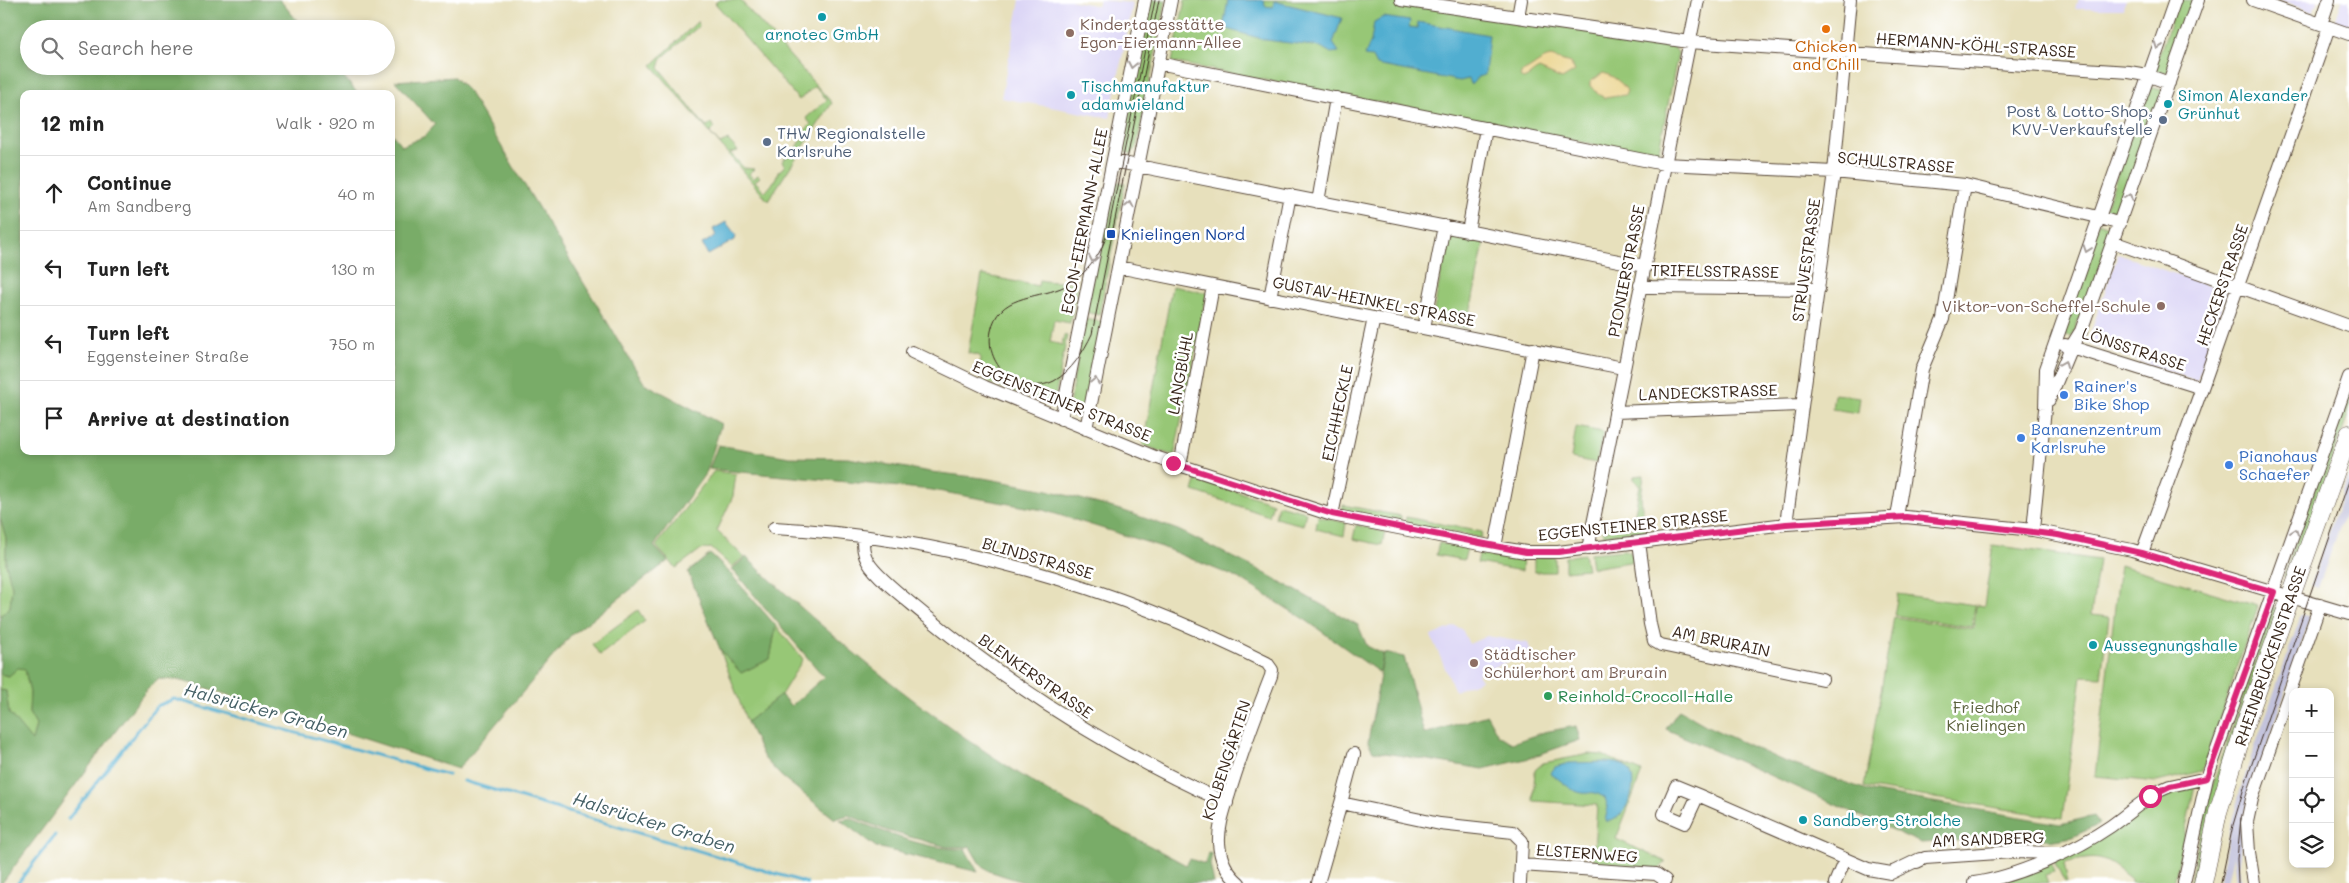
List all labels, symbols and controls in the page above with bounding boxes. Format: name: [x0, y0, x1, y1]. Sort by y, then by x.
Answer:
marker: arnotec GmbH: [816, 11, 828, 23]
place label: Kindertagesstätte Egon-Eiermann-Allee: [1080, 13, 1242, 52]
search box: [20, 20, 395, 75]
place label: arnotec GmbH: [765, 23, 879, 44]
marker: Chicken and Chill: [1820, 23, 1832, 35]
marker: Kindertagesstätte Egon-Eiermann-Allee: [1064, 27, 1076, 39]
street label: HERMANN-KÖHL-STRASSE: [1875, 27, 2077, 62]
icon: search: [38, 34, 66, 62]
text: Search here: [78, 35, 194, 60]
place label: Chicken and Chill: [1792, 35, 1860, 74]
one-way arrow: [2154, 41, 2164, 49]
one-way arrow: [1127, 60, 1137, 69]
place label: Tischmanufaktur adamwieland: [1081, 75, 1210, 114]
place label: Simon Alexander Grünhut: [2178, 84, 2308, 123]
marker: Tischmanufaktur adamwieland: [1065, 89, 1077, 101]
marker: Simon Alexander Grünhut: [2162, 98, 2174, 110]
place label: Post & Lotto-Shop, KVV-Verkaufstelle: [2007, 100, 2153, 139]
text: 12 min: [40, 109, 104, 136]
text: Walk · 920 m: [275, 112, 375, 133]
marker: Post & Lotto-Shop, KVV-Verkaufstelle: [2157, 114, 2169, 126]
place label: THW Regionalstelle Karlsruhe: [777, 122, 926, 161]
street label: EGON-EIERMANN-ALLEE: [1055, 126, 1112, 315]
marker: THW Regionalstelle Karlsruhe: [761, 136, 773, 148]
street label: SCHULSTRASSE: [1837, 146, 1955, 177]
text: Continue: [87, 170, 172, 195]
icon: ahead: [40, 179, 68, 207]
text: 40 m: [338, 183, 375, 204]
one-way arrow: [2123, 194, 2133, 202]
text: Am Sandberg: [87, 195, 191, 216]
street label: STRUVESTRASSE: [1786, 197, 1825, 323]
one-way arrow: [1124, 200, 1134, 209]
street label: PIONIERSTRASSE: [1602, 203, 1649, 339]
street label: HECKERSTRASSE: [2191, 221, 2252, 349]
place label: Knielingen Nord: [1121, 223, 1245, 244]
marker: Knielingen Nord: [1105, 228, 1117, 240]
one-way arrow: [2083, 244, 2093, 252]
icon: left: [40, 254, 68, 282]
one-way arrow: [1088, 254, 1099, 263]
text: Turn left: [87, 256, 170, 281]
text: 130 m: [331, 258, 375, 279]
street label: TRIFELSSTRASSE: [1651, 259, 1779, 282]
street label: GUSTAV-HEINKEL-STRASSE: [1271, 271, 1477, 330]
place label: Viktor-von-Scheffel-Schule: [1942, 295, 2151, 316]
marker: Viktor-von-Scheffel-Schule: [2155, 300, 2167, 312]
text: Turn left: [87, 320, 170, 345]
street label: LÖNSSTRASSE: [2079, 322, 2189, 375]
icon: left: [40, 329, 68, 357]
street label: LANGBÜHL: [1162, 329, 1197, 416]
text: 750 m: [329, 333, 375, 354]
text: Eggensteiner Straße: [87, 345, 249, 366]
street label: EGGENSTEINER STRASSE: [970, 355, 1155, 446]
one-way arrow: [2058, 361, 2068, 369]
street label: EICHHECKLE: [1316, 363, 1357, 463]
place label: Rainer's Bike Shop: [2074, 375, 2150, 414]
one-way arrow: [1089, 377, 1099, 386]
street label: LANDECKSTRASSE: [1638, 379, 1778, 404]
marker: Rainer's Bike Shop: [2058, 389, 2070, 401]
icon: arrive: [40, 404, 68, 432]
text: Arrive at destination: [87, 406, 290, 431]
place label: Bananenzentrum Karlsruhe: [2031, 418, 2162, 457]
marker: Bananenzentrum Karlsruhe: [2015, 432, 2027, 444]
place label: Pianohaus Schaefer: [2239, 445, 2318, 484]
route end: [1162, 452, 1185, 475]
marker: Pianohaus Schaefer: [2223, 459, 2235, 471]
street label: EGGENSTEINER STRASSE: [1537, 504, 1729, 545]
one-way arrow: [2289, 528, 2299, 536]
street label: BLINDSTRASSE: [980, 532, 1096, 583]
street label: RHEINBRÜCKENSTRASSE: [2229, 563, 2310, 749]
street label: AM BRURAIN: [1670, 620, 1772, 661]
street label: BLENKERSTRASSE: [975, 628, 1098, 723]
place label: Aussegnungshalle: [2103, 634, 2238, 655]
marker: Aussegnungshalle: [2087, 639, 2099, 651]
place label: Städtischer Schülerhort am Brurain: [1484, 643, 1667, 682]
marker: Städtischer Schülerhort am Brurain: [1468, 657, 1480, 669]
water label: Halsrücker Graben: [182, 677, 351, 743]
place label: Reinhold-Crocoll-Halle: [1558, 685, 1733, 706]
map controls: [2289, 688, 2334, 868]
button: +: [2289, 688, 2334, 733]
marker: Reinhold-Crocoll-Halle: [1542, 690, 1554, 702]
park label: Friedhof Knielingen: [1946, 696, 2026, 735]
street label: KOLBENGÄRTEN: [1196, 697, 1255, 822]
button: −: [2289, 733, 2334, 778]
button: locate: [2289, 778, 2334, 823]
route start: [2139, 785, 2162, 808]
water label: Halsrücker Graben: [570, 786, 738, 858]
place label: Sandberg-Strolche: [1813, 809, 1961, 830]
marker: Sandberg-Strolche: [1797, 814, 1809, 826]
button: layers: [2289, 823, 2334, 868]
street label: AM SANDBERG: [1931, 826, 2045, 851]
street label: ELSTERNWEG: [1536, 838, 1639, 867]

